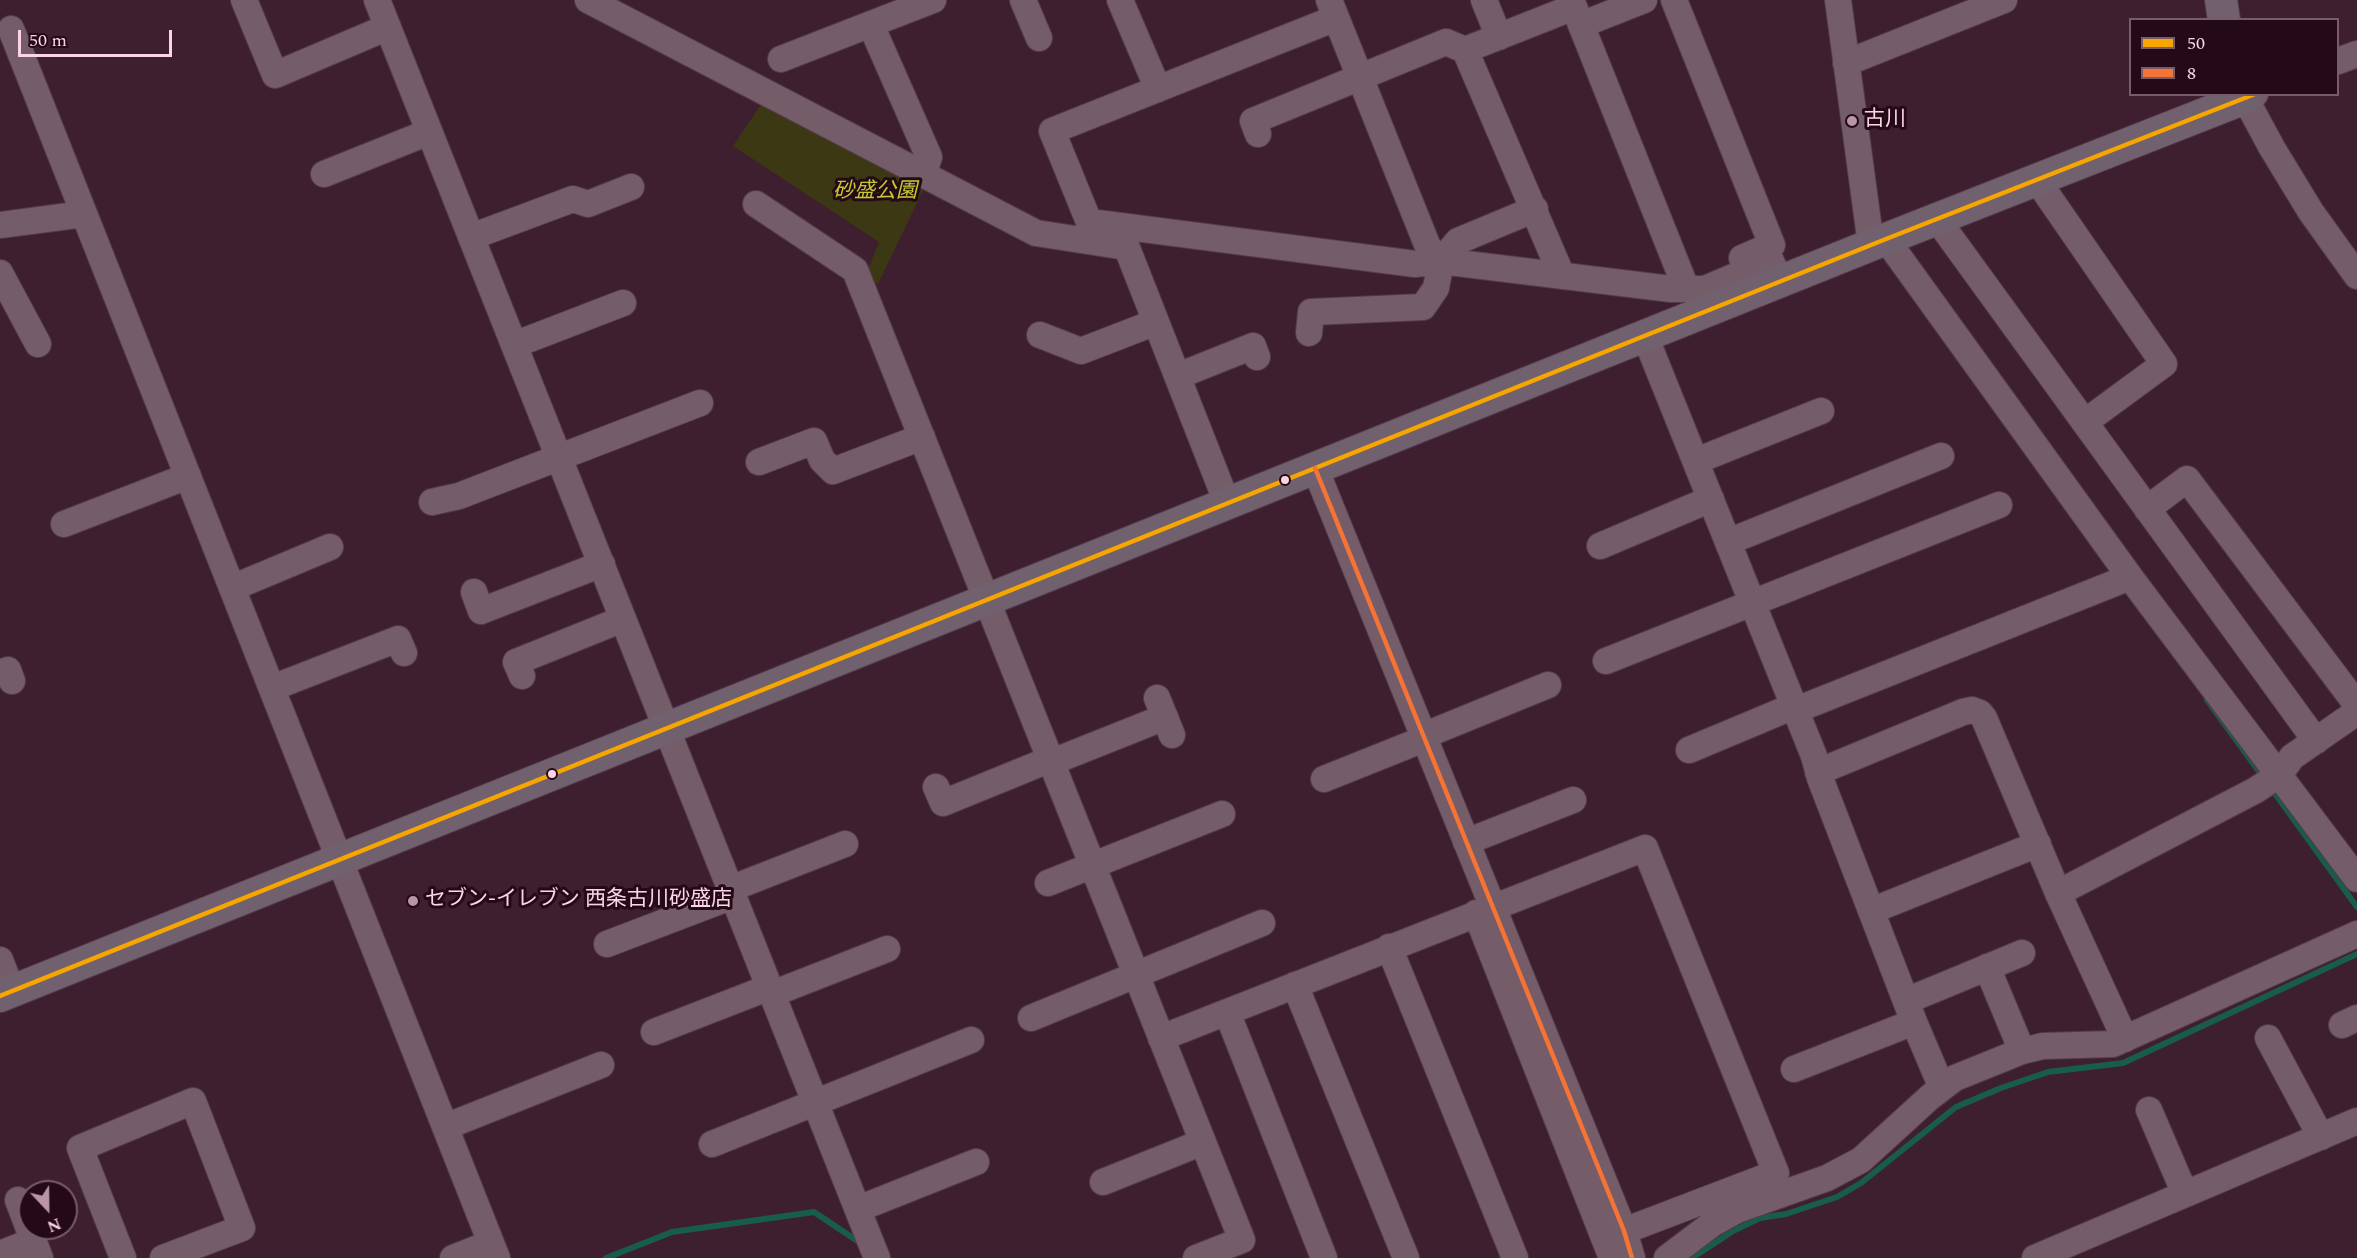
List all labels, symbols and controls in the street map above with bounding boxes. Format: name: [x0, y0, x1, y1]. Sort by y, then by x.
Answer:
scale bar: [21, 18, 176, 56]
legend: [2129, 18, 2339, 96]
text: 50 m: [29, 27, 67, 54]
text: 50: [2187, 30, 2205, 57]
text: 8: [2187, 60, 2196, 87]
place label: 古川: [1864, 108, 1906, 134]
marker: 古川: [1845, 114, 1859, 128]
park label: 砂盛公園: [833, 180, 917, 206]
unlabelled marker: [1279, 474, 1291, 486]
unlabelled marker: [546, 768, 558, 780]
place label: セブン-イレブン 西条古川砂盛店: [425, 888, 732, 914]
marker: セブン-イレブン 西条古川砂盛店: [406, 894, 420, 908]
north arrow: [18, 1180, 78, 1240]
text: N: [43, 1211, 65, 1238]

